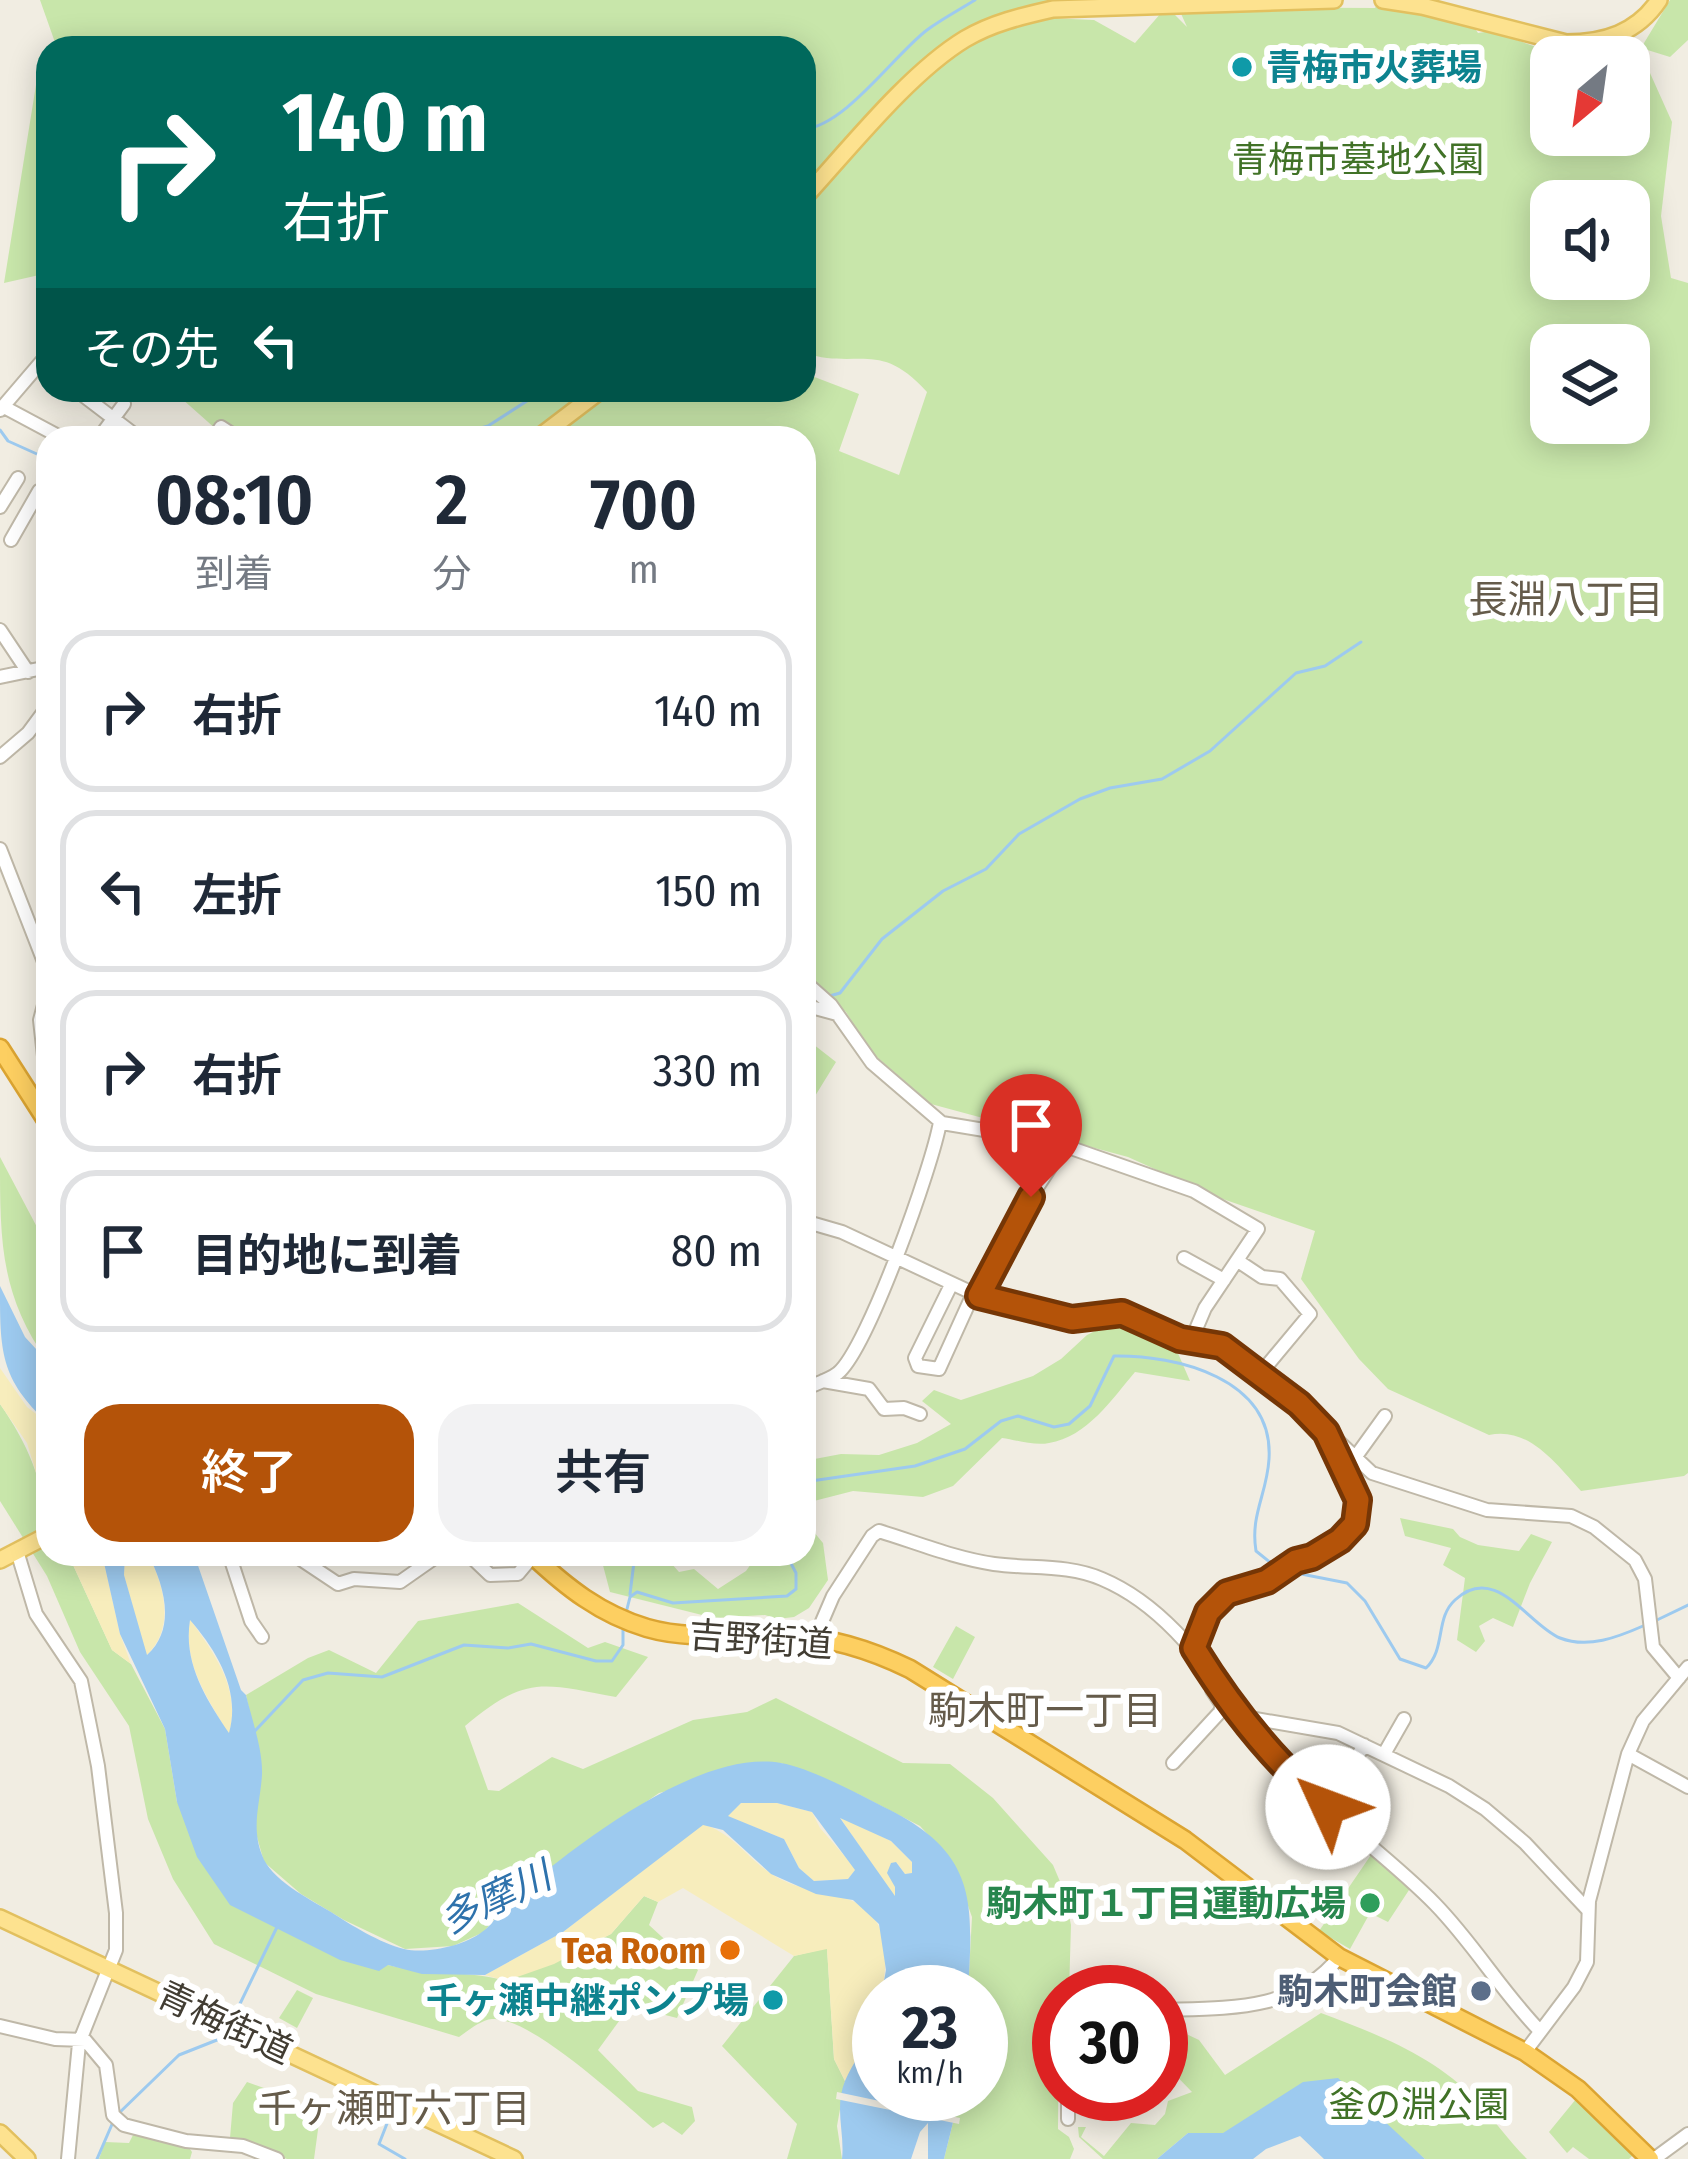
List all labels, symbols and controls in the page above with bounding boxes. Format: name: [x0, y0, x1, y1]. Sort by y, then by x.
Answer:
north arrow: [1530, 36, 1650, 156]
map controls: [1530, 36, 1650, 444]
place label: 青梅市火葬場: [1266, 46, 1482, 90]
marker: 青梅市火葬場: [1229, 54, 1255, 80]
text: 140 m: [282, 72, 488, 173]
icon: right: [84, 84, 240, 240]
park label: 青梅市墓地公園: [1232, 138, 1484, 182]
button: sound: [1530, 180, 1650, 300]
text: 右折: [282, 187, 390, 251]
icon: left: [243, 312, 309, 378]
text: その先: [84, 323, 219, 377]
button: layers: [1530, 324, 1650, 444]
text: 08:10: [155, 457, 314, 543]
text: 2: [435, 457, 468, 543]
text: 700: [590, 462, 697, 548]
text: m: [629, 547, 659, 593]
text: 到着: [195, 551, 273, 597]
text: 分: [432, 551, 471, 597]
district label: 長淵八丁目: [1468, 577, 1664, 623]
icon: right: [90, 678, 156, 744]
text: 140 m: [654, 684, 762, 738]
text: 右折: [192, 689, 282, 743]
icon: left: [90, 858, 156, 924]
text: 150 m: [655, 864, 762, 918]
text: 左折: [192, 869, 282, 923]
icon: right: [90, 1038, 156, 1104]
text: 330 m: [653, 1044, 762, 1098]
text: 右折: [192, 1049, 282, 1103]
pin: [980, 1074, 1082, 1197]
icon: arrive: [998, 1092, 1064, 1158]
icon: arrive: [90, 1218, 156, 1284]
text: 80 m: [671, 1224, 762, 1278]
text: 目的地に到着: [192, 1229, 462, 1283]
button: 終了: [84, 1404, 414, 1542]
button: 共有: [438, 1404, 768, 1542]
street label: 吉野街道: [688, 1613, 834, 1667]
district label: 駒木町一丁目: [928, 1688, 1162, 1734]
position arrow: [1265, 1744, 1391, 1870]
water label: 多摩川: [433, 1851, 562, 1943]
place label: 駒木町１丁目運動広場: [986, 1882, 1346, 1926]
marker: 駒木町１丁目運動広場: [1357, 1890, 1383, 1916]
place label: Tea Room: [561, 1929, 706, 1973]
marker: Tea Room: [717, 1937, 743, 1963]
speed limit sign: 30: [1032, 1965, 1188, 2121]
place label: 駒木町会館: [1277, 1970, 1457, 2014]
street label: 青梅街道: [150, 1973, 299, 2073]
marker: 駒木町会館: [1468, 1978, 1494, 2004]
place label: 千ヶ瀬中継ポンプ場: [426, 1979, 749, 2023]
marker: 千ヶ瀬中継ポンプ場: [760, 1987, 786, 2013]
text: 23: [902, 1992, 958, 2064]
text: km/h: [897, 2055, 963, 2091]
park label: 釜の淵公園: [1329, 2083, 1509, 2127]
district label: 千ヶ瀬町六丁目: [257, 2086, 531, 2132]

